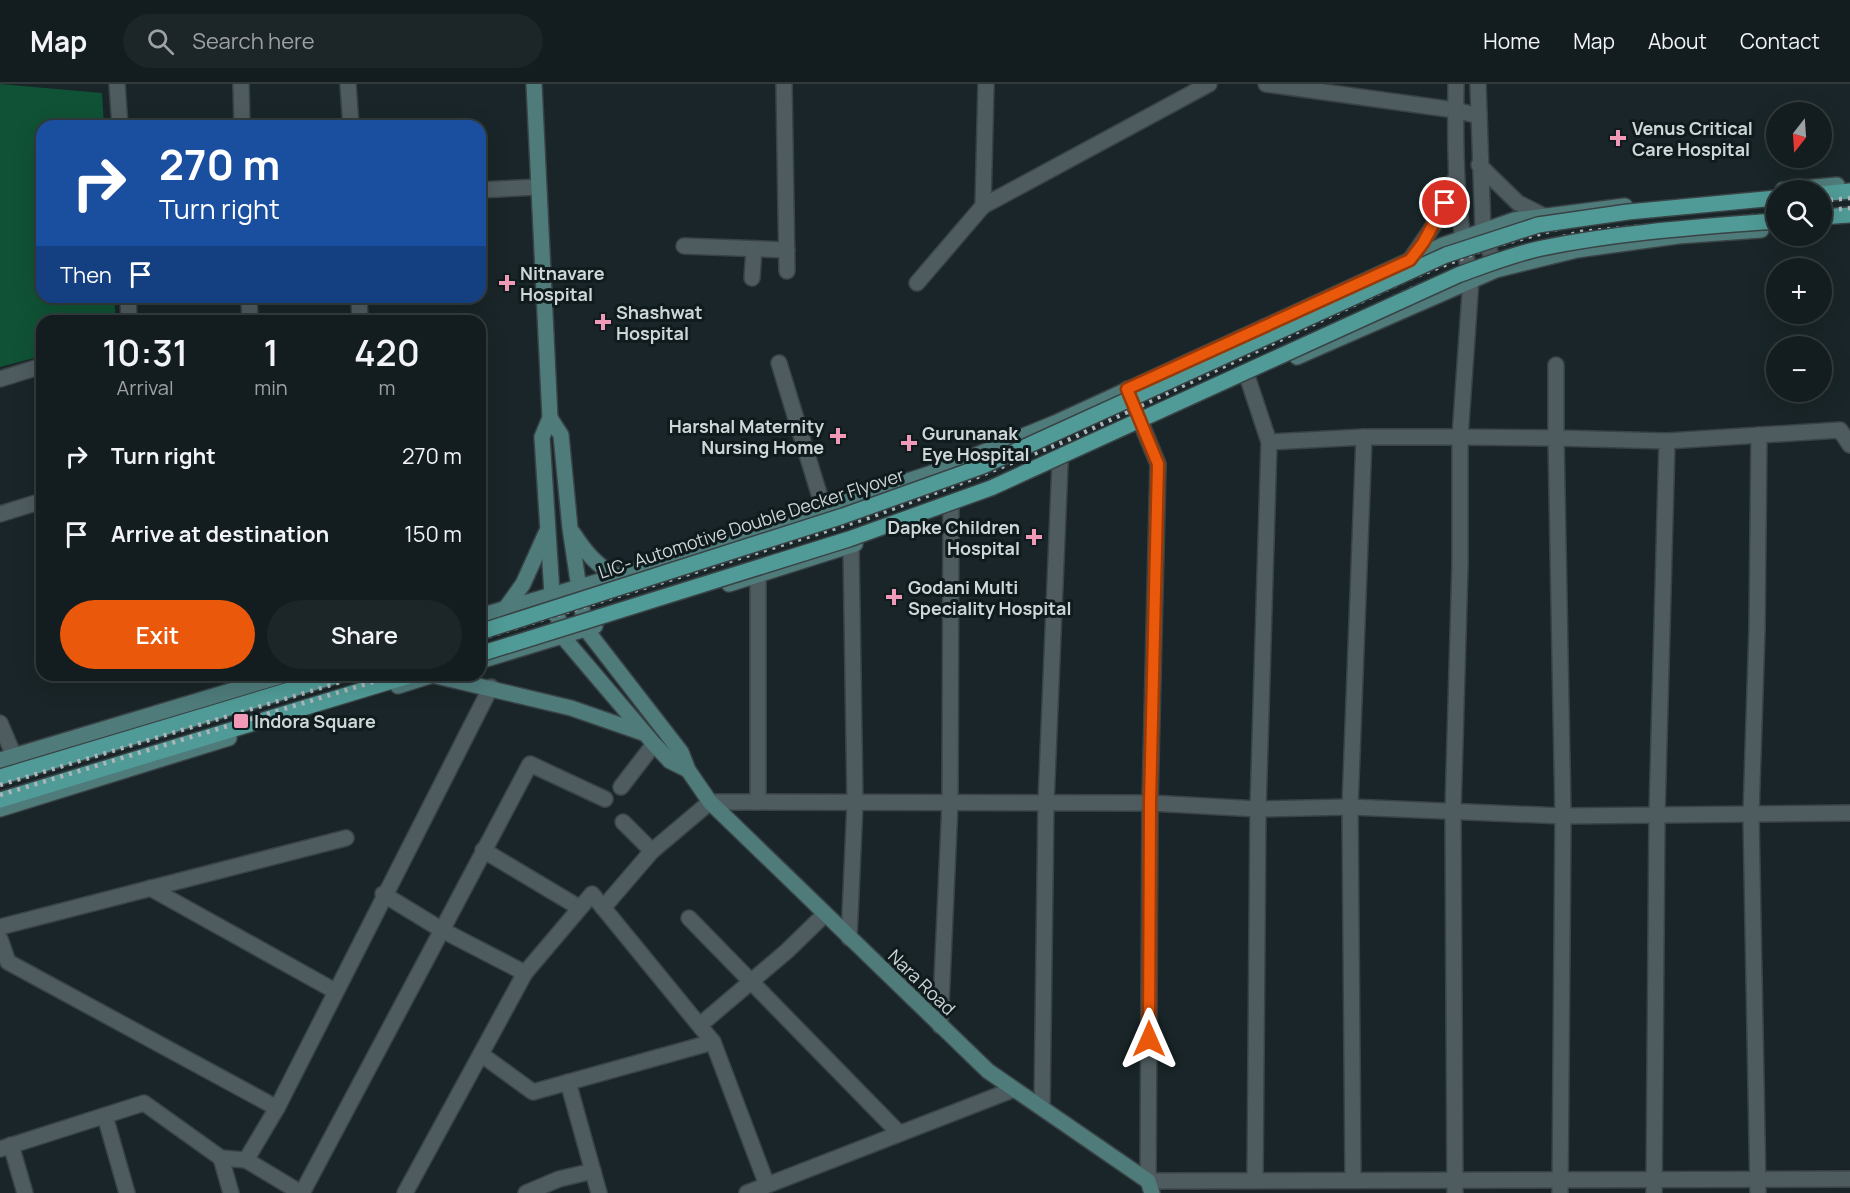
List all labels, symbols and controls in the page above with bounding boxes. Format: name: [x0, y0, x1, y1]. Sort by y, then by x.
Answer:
search box: [123, 14, 543, 68]
text: Map: [30, 22, 87, 60]
icon: search: [144, 25, 177, 58]
text: Search here: [192, 26, 315, 56]
text: Home: [1483, 27, 1540, 55]
text: Map: [1573, 27, 1615, 55]
text: About: [1648, 27, 1707, 55]
text: Contact: [1740, 27, 1820, 55]
north arrow: [1766, 102, 1832, 168]
map controls: [1766, 102, 1832, 402]
place label: Venus Critical Care Hospital: [1632, 116, 1753, 161]
marker: Venus Critical Care Hospital: [1609, 129, 1627, 147]
text: 270 m: [159, 135, 280, 193]
icon: right: [60, 144, 138, 222]
pin: [1419, 177, 1470, 228]
button: search: [1766, 180, 1832, 246]
icon: arrive: [1428, 186, 1461, 219]
text: Turn right: [159, 190, 280, 227]
icon: arrive: [124, 258, 157, 291]
button: +: [1766, 258, 1832, 324]
text: Then: [60, 260, 112, 290]
place label: Nitnavare Hospital: [520, 261, 605, 306]
marker: Nitnavare Hospital: [498, 274, 516, 292]
place label: Shashwat Hospital: [616, 300, 703, 345]
marker: Shashwat Hospital: [594, 313, 612, 331]
text: 10:31: [102, 328, 188, 377]
text: 1: [263, 328, 279, 377]
text: 420: [354, 328, 420, 377]
button: −: [1766, 336, 1832, 402]
text: Arrival: [117, 374, 174, 401]
text: min: [254, 374, 288, 401]
text: m: [378, 374, 395, 401]
place label: Harshal Maternity Nursing Home: [669, 414, 824, 459]
place label: Gurunanak Eye Hospital: [922, 421, 1030, 466]
marker: Harshal Maternity Nursing Home: [829, 427, 847, 445]
marker: Gurunanak Eye Hospital: [900, 434, 918, 452]
icon: right: [60, 440, 93, 473]
text: Turn right: [111, 441, 216, 471]
text: 270 m: [402, 441, 462, 471]
street label: LIC- Automotive Double Decker Flyover: [595, 462, 907, 584]
place label: Dapke Children Hospital: [887, 515, 1020, 560]
icon: arrive: [60, 518, 93, 551]
text: Arrive at destination: [111, 519, 329, 549]
text: 150 m: [404, 519, 462, 549]
marker: Dapke Children Hospital: [1025, 528, 1043, 546]
place label: Godani Multi Speciality Hospital: [908, 575, 1072, 620]
marker: Godani Multi Speciality Hospital: [885, 588, 903, 606]
button: Exit: [60, 600, 255, 669]
button: Share: [267, 600, 462, 669]
place label: Indora Square: [254, 709, 376, 733]
marker: Indora Square: [232, 712, 250, 730]
street label: Nara Road: [883, 944, 961, 1020]
position arrow: [1117, 1007, 1181, 1071]

